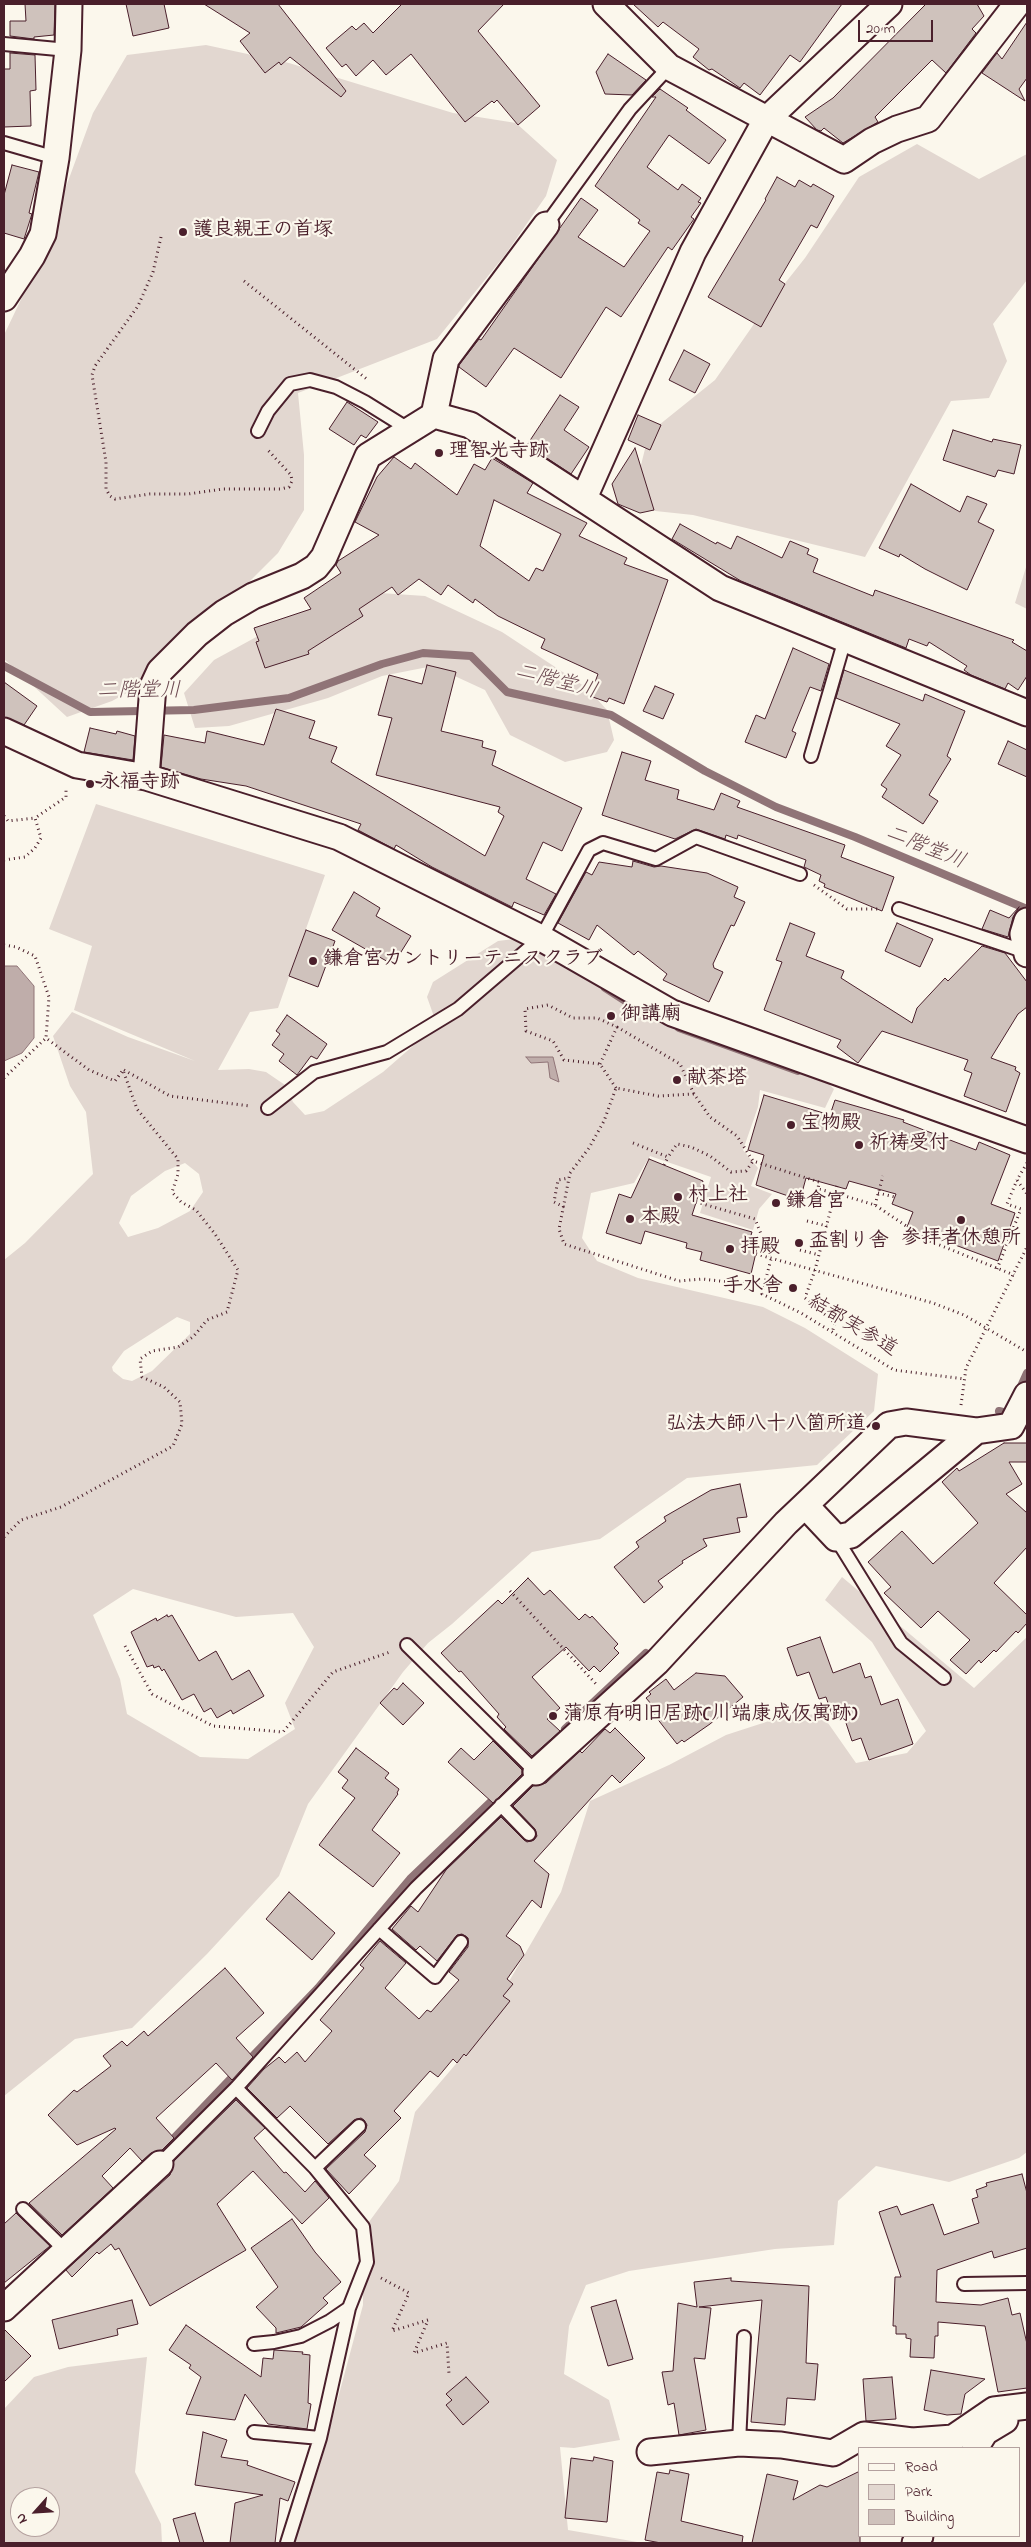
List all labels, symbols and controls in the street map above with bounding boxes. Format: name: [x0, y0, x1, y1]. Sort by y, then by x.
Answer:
scale bar: [861, 10, 936, 42]
text: 20 m: [866, 18, 895, 40]
place label: 護良親王の首塚: [193, 220, 333, 244]
marker: 護良親王の首塚: [177, 226, 189, 238]
place label: 理智光寺跡: [449, 441, 549, 465]
marker: 理智光寺跡: [433, 447, 445, 459]
water label: 二階堂川: [512, 660, 600, 706]
water label: 二階堂川: [97, 680, 181, 706]
place label: 永福寺跡: [100, 772, 180, 796]
marker: 永福寺跡: [84, 778, 96, 790]
water label: 二階堂川: [881, 822, 969, 876]
place label: 鎌倉宮カントリーテニスクラブ: [323, 949, 603, 973]
marker: 鎌倉宮カントリーテニスクラブ: [307, 955, 319, 967]
place label: 御講廟: [621, 1004, 681, 1028]
marker: 御講廟: [605, 1010, 617, 1022]
place label: 献茶塔: [687, 1068, 747, 1092]
marker: 献茶塔: [671, 1074, 683, 1086]
place label: 宝物殿: [801, 1113, 861, 1137]
marker: 宝物殿: [785, 1119, 797, 1131]
place label: 祈祷受付: [869, 1133, 949, 1157]
marker: 祈祷受付: [853, 1139, 865, 1151]
place label: 村上社: [688, 1185, 748, 1209]
marker: 村上社: [672, 1191, 684, 1203]
place label: 鎌倉宮: [786, 1191, 846, 1215]
marker: 鎌倉宮: [770, 1197, 782, 1209]
place label: 本殿: [640, 1207, 680, 1231]
marker: 本殿: [624, 1213, 636, 1225]
marker: 参拝者休憩所: [955, 1214, 967, 1226]
place label: 参拝者休憩所: [901, 1228, 1021, 1252]
place label: 盃割り舎: [809, 1231, 889, 1255]
place label: 拝殿: [740, 1237, 780, 1261]
marker: 盃割り舎: [793, 1237, 805, 1249]
marker: 拝殿: [724, 1243, 736, 1255]
place label: 手水舎: [723, 1276, 783, 1300]
marker: 手水舎: [787, 1282, 799, 1294]
street label: 結都実参道: [803, 1291, 901, 1363]
place label: 弘法大師八十八箇所道: [666, 1414, 866, 1438]
marker: 弘法大師八十八箇所道: [870, 1420, 882, 1432]
place label: 蒲原有明旧居跡(川端康成仮寓跡): [563, 1704, 857, 1728]
marker: 蒲原有明旧居跡(川端康成仮寓跡): [547, 1710, 559, 1722]
legend: [858, 2447, 1021, 2537]
text: Road: [905, 2456, 938, 2478]
text: Park: [905, 2481, 932, 2503]
north arrow: [10, 2487, 60, 2537]
text: Building: [905, 2506, 954, 2528]
text: N: [10, 2510, 33, 2527]

